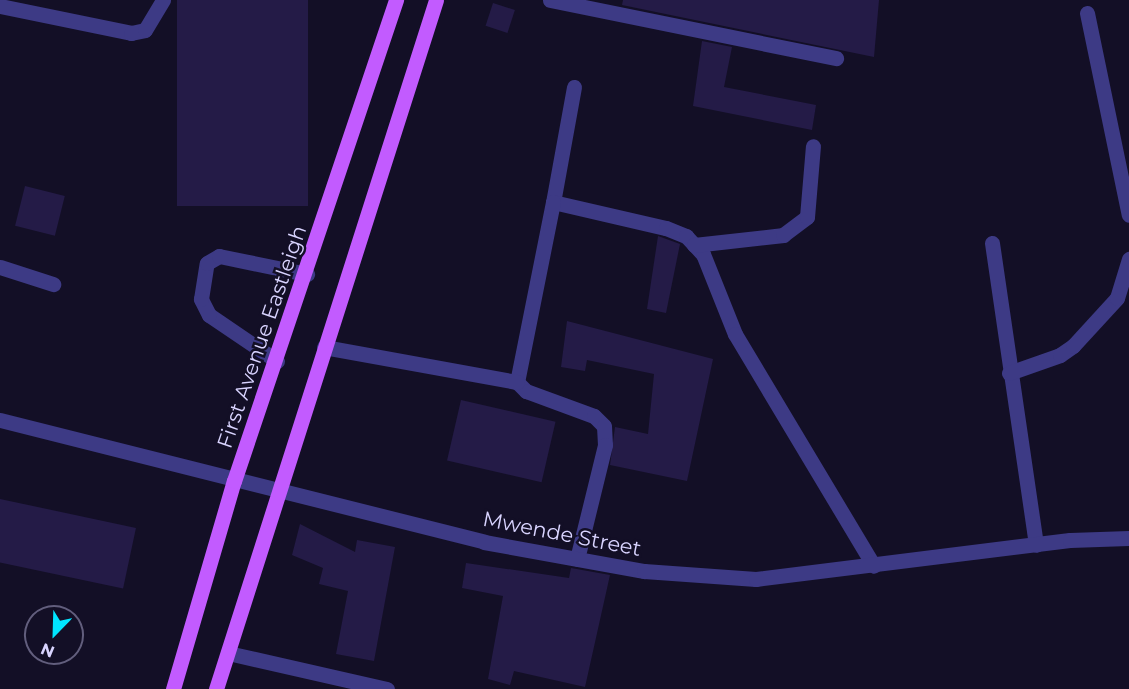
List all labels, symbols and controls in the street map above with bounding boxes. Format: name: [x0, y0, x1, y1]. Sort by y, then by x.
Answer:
street label: First Avenue Eastleigh: [212, 222, 312, 452]
street label: Mwende Street: [481, 506, 643, 562]
north arrow: [24, 605, 84, 665]
text: N: [38, 639, 57, 661]

